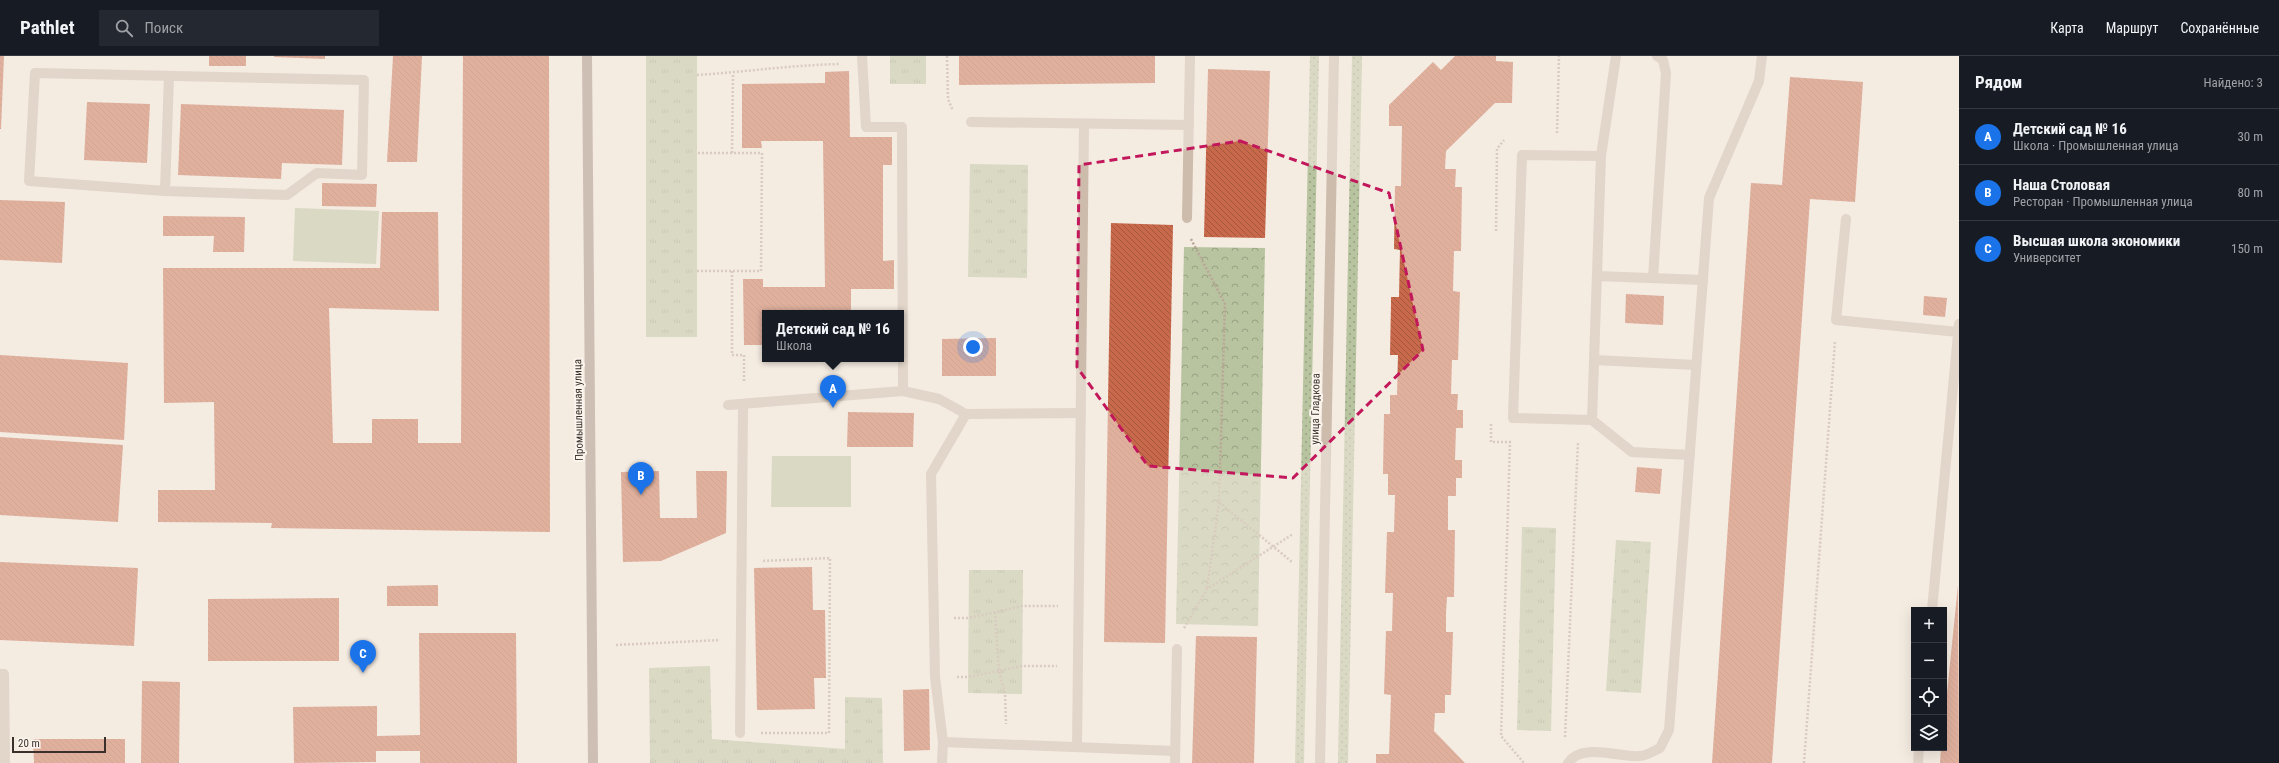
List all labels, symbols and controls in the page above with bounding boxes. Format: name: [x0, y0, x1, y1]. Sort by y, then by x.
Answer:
search box: [99, 10, 379, 46]
text: Pathlet: [20, 16, 75, 39]
icon: search: [113, 17, 135, 39]
text: Поиск: [145, 19, 183, 37]
text: Карта: [2050, 20, 2084, 36]
text: Маршрут: [2106, 20, 2158, 36]
text: Сохранённые: [2180, 20, 2259, 36]
text: Рядом: [1975, 72, 2022, 92]
text: Найдено: 3: [2203, 75, 2263, 90]
text: Детский сад № 16: [2013, 120, 2127, 138]
text: A: [1984, 129, 1992, 144]
text: 30 m: [2237, 129, 2263, 144]
text: Школа · Промышленная улица: [2013, 138, 2178, 153]
text: Наша Столовая: [2013, 176, 2110, 194]
text: B: [1984, 185, 1992, 200]
text: 80 m: [2237, 185, 2263, 200]
text: Ресторан · Промышленная улица: [2013, 194, 2193, 209]
text: Высшая школа экономики: [2013, 232, 2180, 250]
text: C: [1984, 241, 1992, 256]
text: 150 m: [2231, 241, 2263, 256]
text: Университет: [2013, 250, 2081, 265]
popup: [762, 310, 904, 362]
text: Детский сад № 16: [776, 320, 890, 338]
your location: [963, 337, 983, 357]
text: Школа: [776, 338, 812, 353]
street label: Промышленная улица: [571, 359, 586, 461]
street label: улица Гладкова: [1308, 373, 1323, 445]
pin: A: [820, 375, 846, 408]
pin: B: [628, 462, 654, 495]
map controls: [1911, 607, 1947, 751]
button: +: [1911, 607, 1947, 643]
pin: C: [350, 640, 376, 673]
button: −: [1911, 643, 1947, 679]
button: locate: [1911, 679, 1947, 715]
button: layers: [1911, 715, 1947, 751]
scale bar: [12, 735, 106, 754]
text: 20 m: [18, 737, 40, 750]

